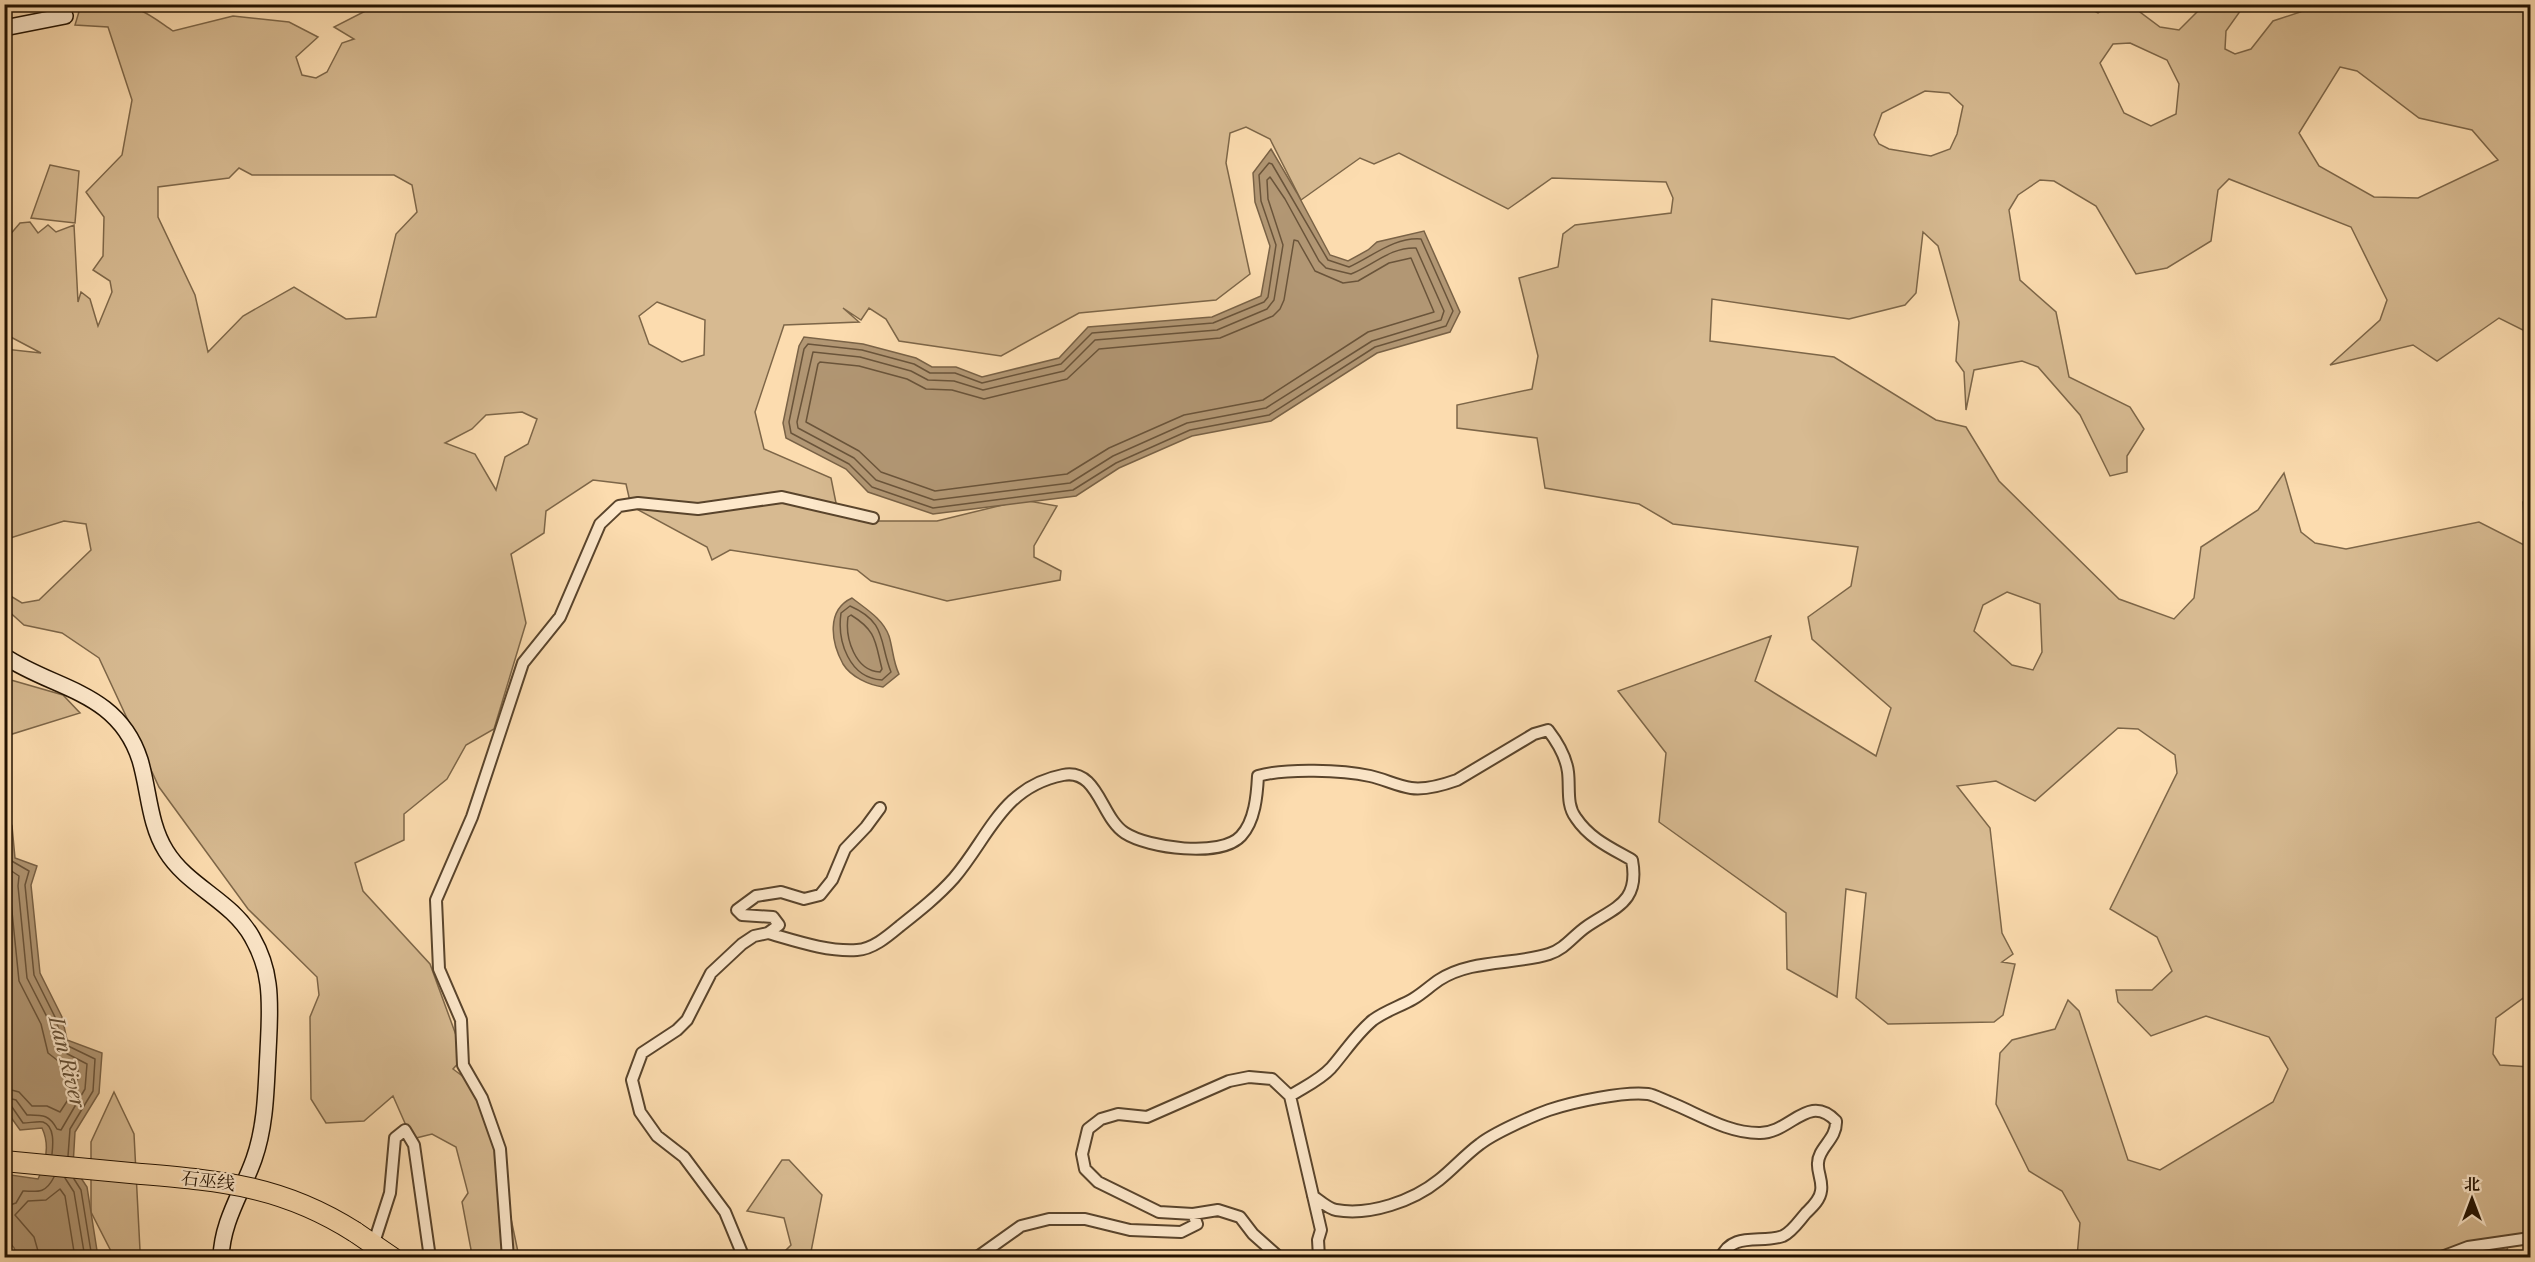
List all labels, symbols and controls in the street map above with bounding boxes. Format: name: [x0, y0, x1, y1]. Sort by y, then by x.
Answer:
water label: Lan River: [44, 1012, 90, 1112]
street label: 石巫线: [180, 1167, 236, 1195]
north arrow: [2442, 1169, 2502, 1229]
text: 北: [2464, 1174, 2480, 1194]

